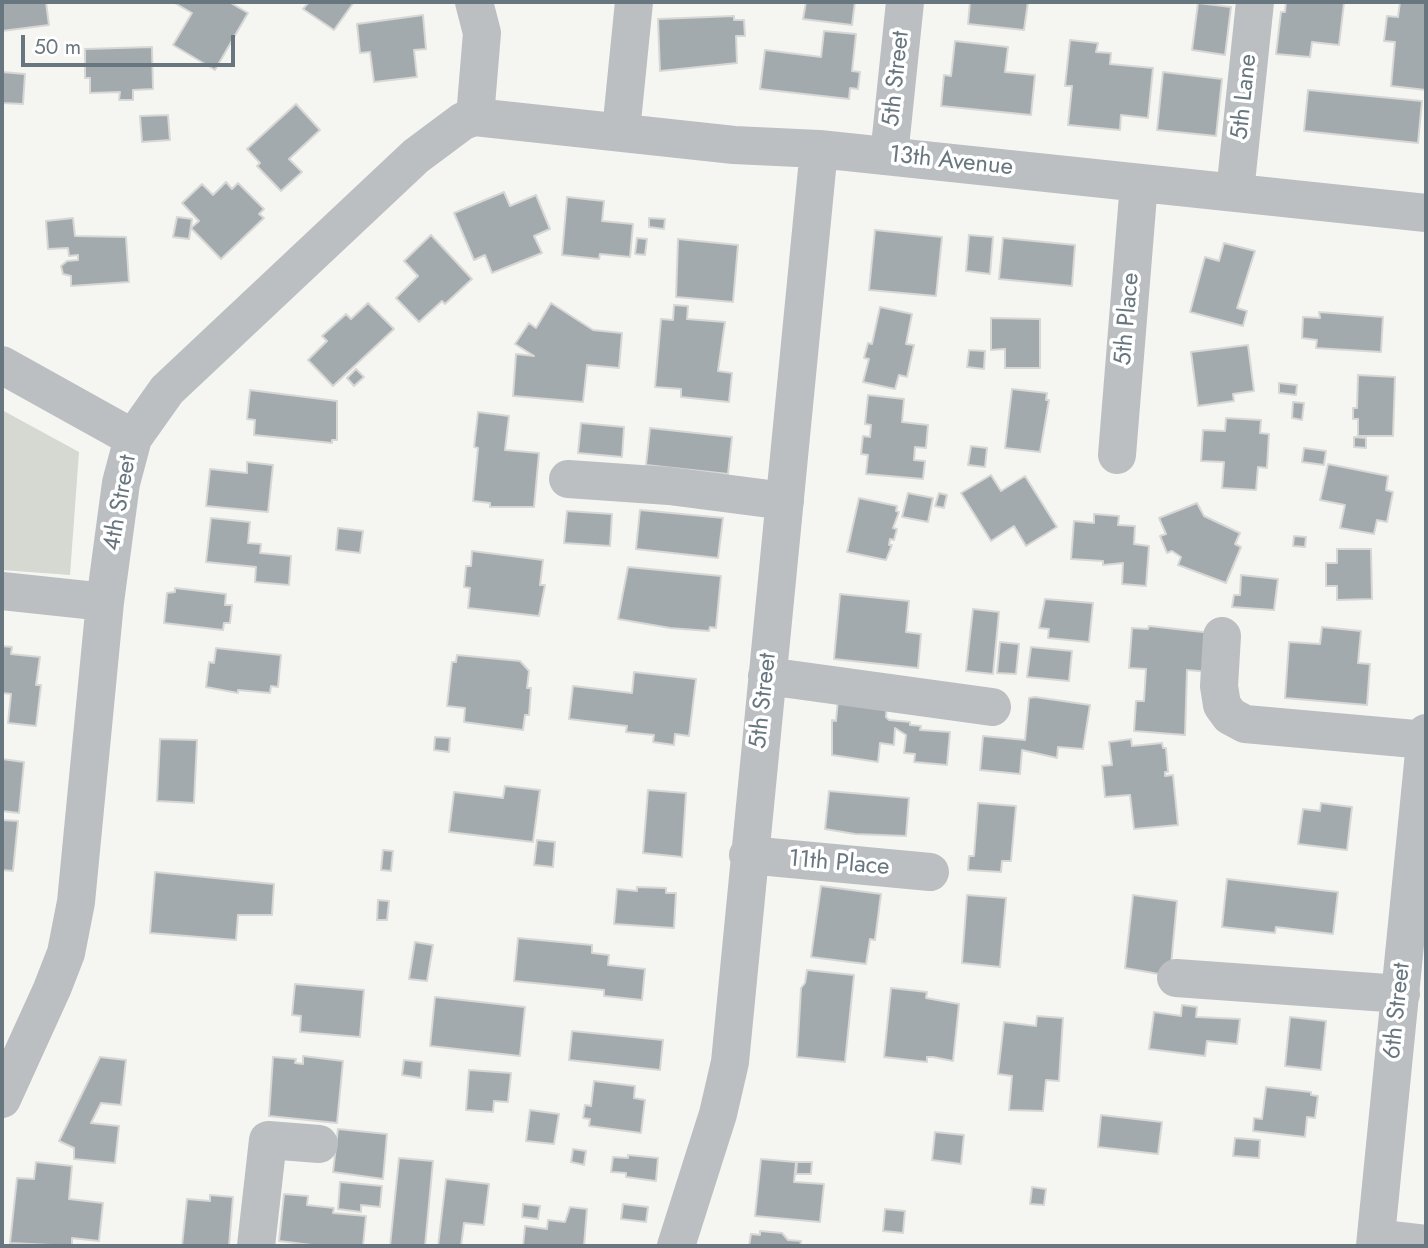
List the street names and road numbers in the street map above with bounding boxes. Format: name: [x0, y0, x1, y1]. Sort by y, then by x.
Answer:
street label: 5th Street: [878, 30, 916, 128]
street label: 5th Lane: [1226, 53, 1264, 141]
street label: 13th Avenue: [888, 141, 1014, 183]
street label: 5th Place: [1110, 271, 1146, 367]
street label: 4th Street: [98, 453, 144, 553]
street label: 5th Street: [745, 652, 783, 750]
street label: 11th Place: [787, 845, 891, 883]
street label: 6th Street: [1379, 961, 1417, 1061]

